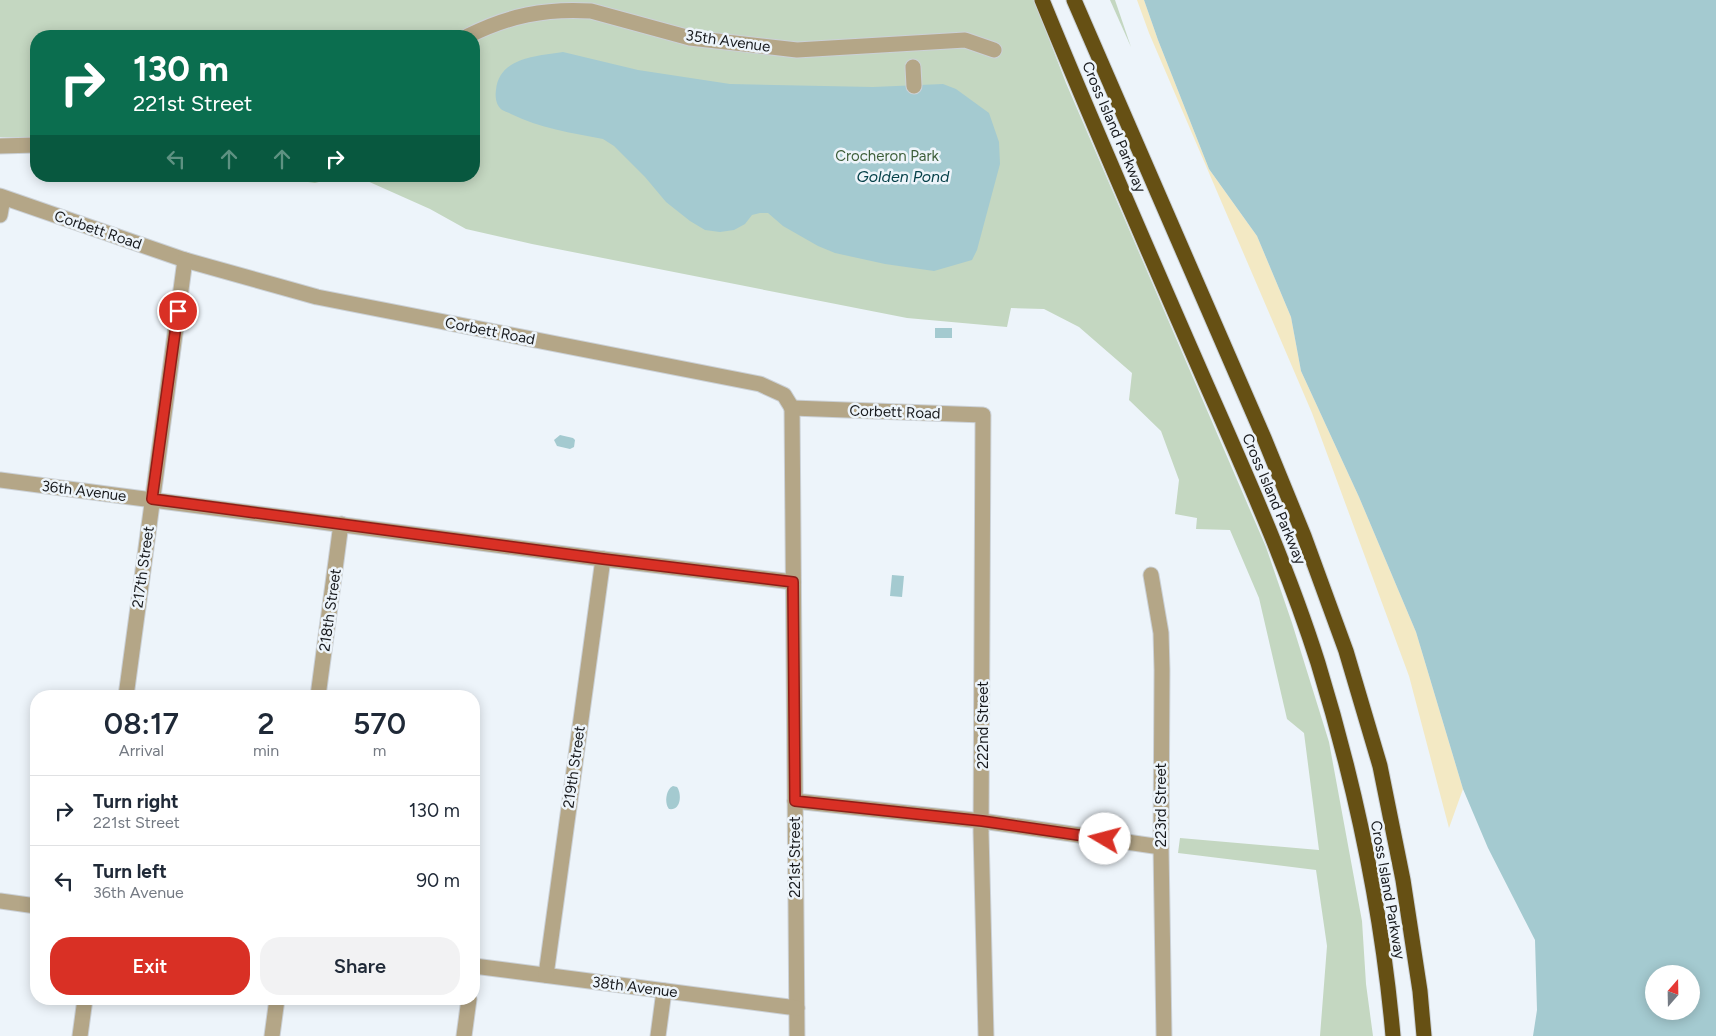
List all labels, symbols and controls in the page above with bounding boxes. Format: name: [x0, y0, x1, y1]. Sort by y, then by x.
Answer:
street label: 35th Avenue: [685, 26, 771, 56]
text: 130 m: [133, 48, 229, 90]
icon: right: [50, 50, 115, 115]
street label: Cross Island Parkway: [1078, 59, 1150, 195]
text: 221st Street: [133, 90, 252, 117]
icon: left: [162, 145, 190, 173]
icon: ahead: [215, 145, 243, 173]
icon: ahead: [268, 145, 296, 173]
icon: right: [321, 145, 349, 173]
park label: Crocheron Park: [835, 147, 940, 165]
water label: Golden Pond: [857, 167, 950, 186]
street label: Corbett Road: [52, 207, 144, 253]
pin: [157, 290, 199, 332]
icon: arrive: [164, 297, 192, 325]
street label: Corbett Road: [444, 313, 536, 349]
street label: Corbett Road: [849, 401, 941, 423]
street label: Cross Island Parkway: [1238, 431, 1310, 567]
street label: 36th Avenue: [41, 477, 127, 505]
street label: 217th Street: [128, 525, 158, 609]
street label: 218th Street: [315, 567, 345, 653]
street label: 222nd Street: [974, 681, 992, 769]
text: 08:17: [104, 705, 179, 742]
text: 2: [257, 705, 275, 742]
text: 570: [353, 705, 406, 742]
street label: 219th Street: [559, 724, 589, 809]
text: Arrival: [119, 741, 164, 760]
text: min: [253, 741, 279, 760]
text: m: [373, 741, 386, 760]
street label: 223rd Street: [1152, 762, 1170, 847]
text: Turn right: [93, 790, 179, 813]
icon: right: [50, 797, 78, 825]
text: 130 m: [409, 799, 460, 822]
position arrow: [1078, 812, 1130, 864]
text: 221st Street: [93, 813, 180, 832]
street label: 221st Street: [786, 816, 804, 898]
street label: Cross Island Parkway: [1367, 819, 1409, 961]
text: Turn left: [93, 860, 167, 883]
icon: left: [50, 867, 78, 895]
text: 90 m: [416, 869, 460, 892]
text: 36th Avenue: [93, 883, 184, 902]
button: Exit: [50, 937, 250, 995]
button: Share: [260, 937, 460, 995]
north arrow: [1645, 965, 1700, 1020]
map controls: [1645, 965, 1700, 1020]
street label: 38th Avenue: [591, 973, 679, 1001]

